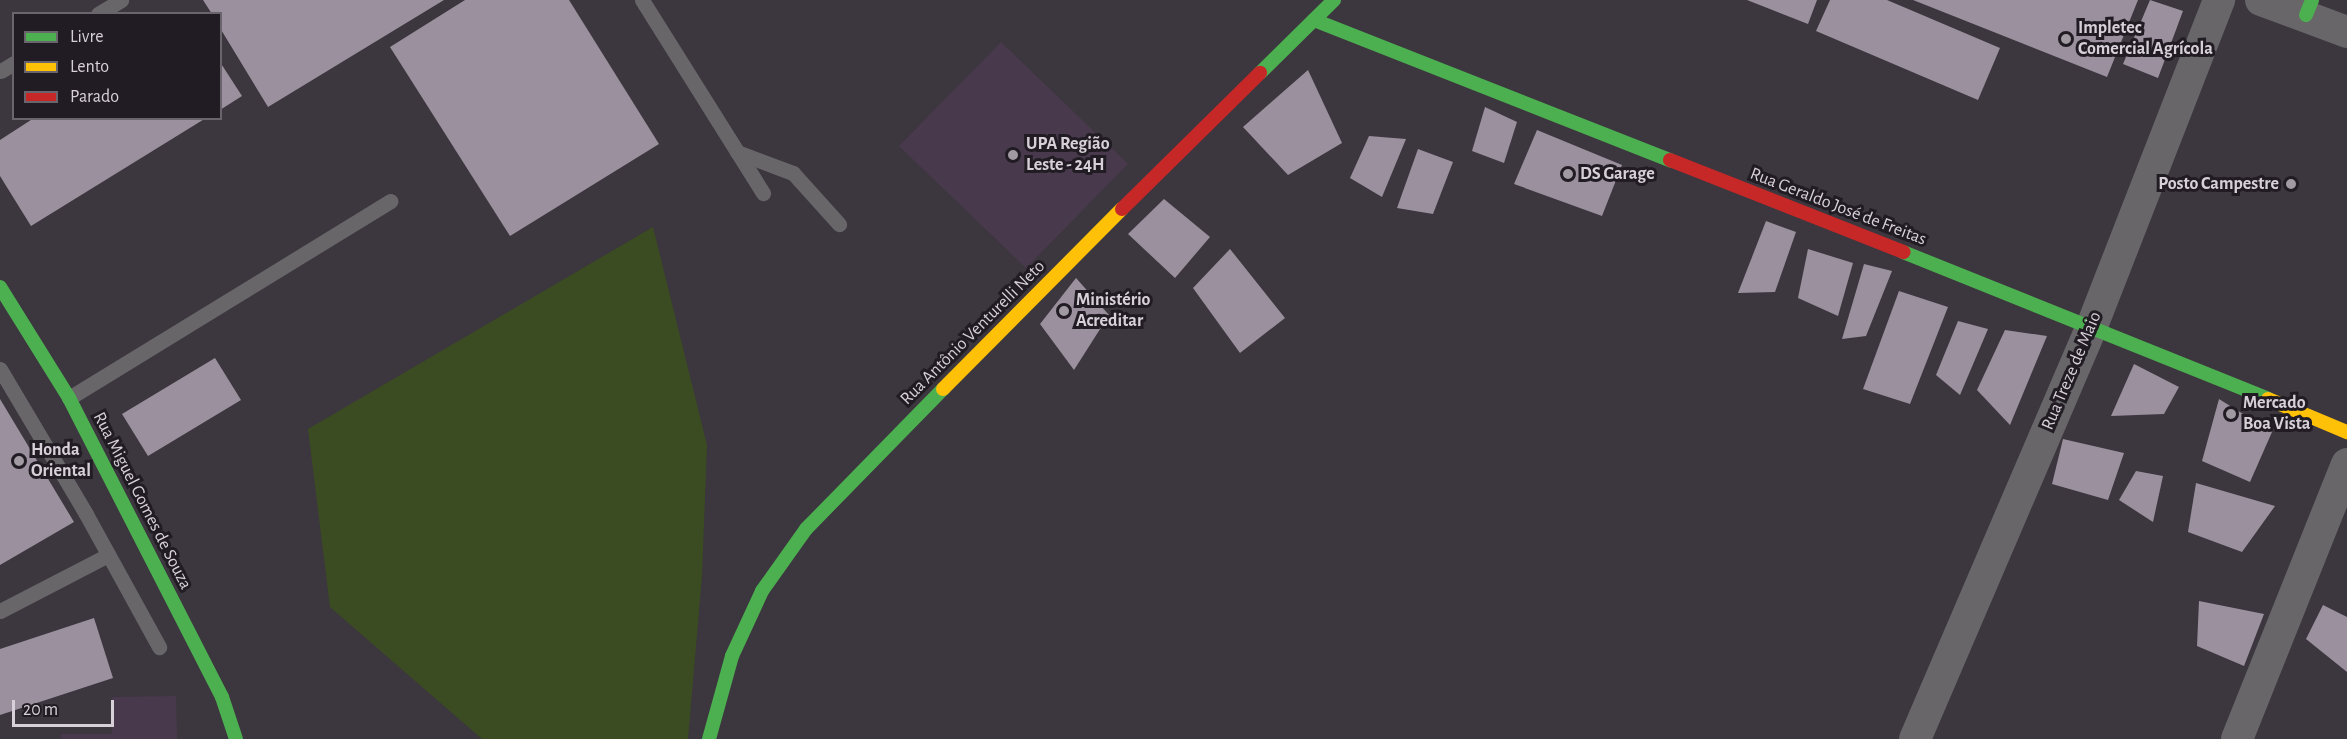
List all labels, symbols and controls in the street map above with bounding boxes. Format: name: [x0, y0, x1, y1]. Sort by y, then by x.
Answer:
legend: [12, 12, 222, 120]
place label: Impletec Comercial Agrícola: [2078, 18, 2213, 60]
text: Livre: [70, 28, 104, 46]
marker: Impletec Comercial Agrícola: [2059, 32, 2073, 46]
text: Lento: [70, 58, 109, 76]
text: Parado: [70, 88, 119, 106]
place label: UPA Região Leste - 24H: [1026, 134, 1110, 176]
marker: UPA Região Leste - 24H: [1004, 146, 1022, 164]
place label: DS Garage: [1580, 163, 1655, 185]
street label: Rua Geraldo José de Freitas: [1747, 163, 1929, 251]
marker: DS Garage: [1561, 167, 1575, 181]
place label: Posto Campestre: [2158, 173, 2279, 195]
marker: Posto Campestre: [2284, 177, 2298, 191]
street label: Rua Antônio Venturelli Neto: [896, 256, 1050, 410]
place label: Ministério Acreditar: [1076, 290, 1150, 332]
marker: Ministério Acreditar: [1057, 304, 1071, 318]
street label: Rua Treze de Maio: [2037, 309, 2107, 433]
place label: Mercado Boa Vista: [2243, 393, 2310, 436]
marker: Mercado Boa Vista: [2224, 407, 2238, 421]
street label: Rua Miguel Gomes de Souza: [88, 409, 196, 593]
place label: Honda Oriental: [31, 440, 91, 482]
marker: Honda Oriental: [12, 454, 26, 468]
scale bar: [15, 688, 117, 726]
text: 20 m: [23, 701, 58, 719]

